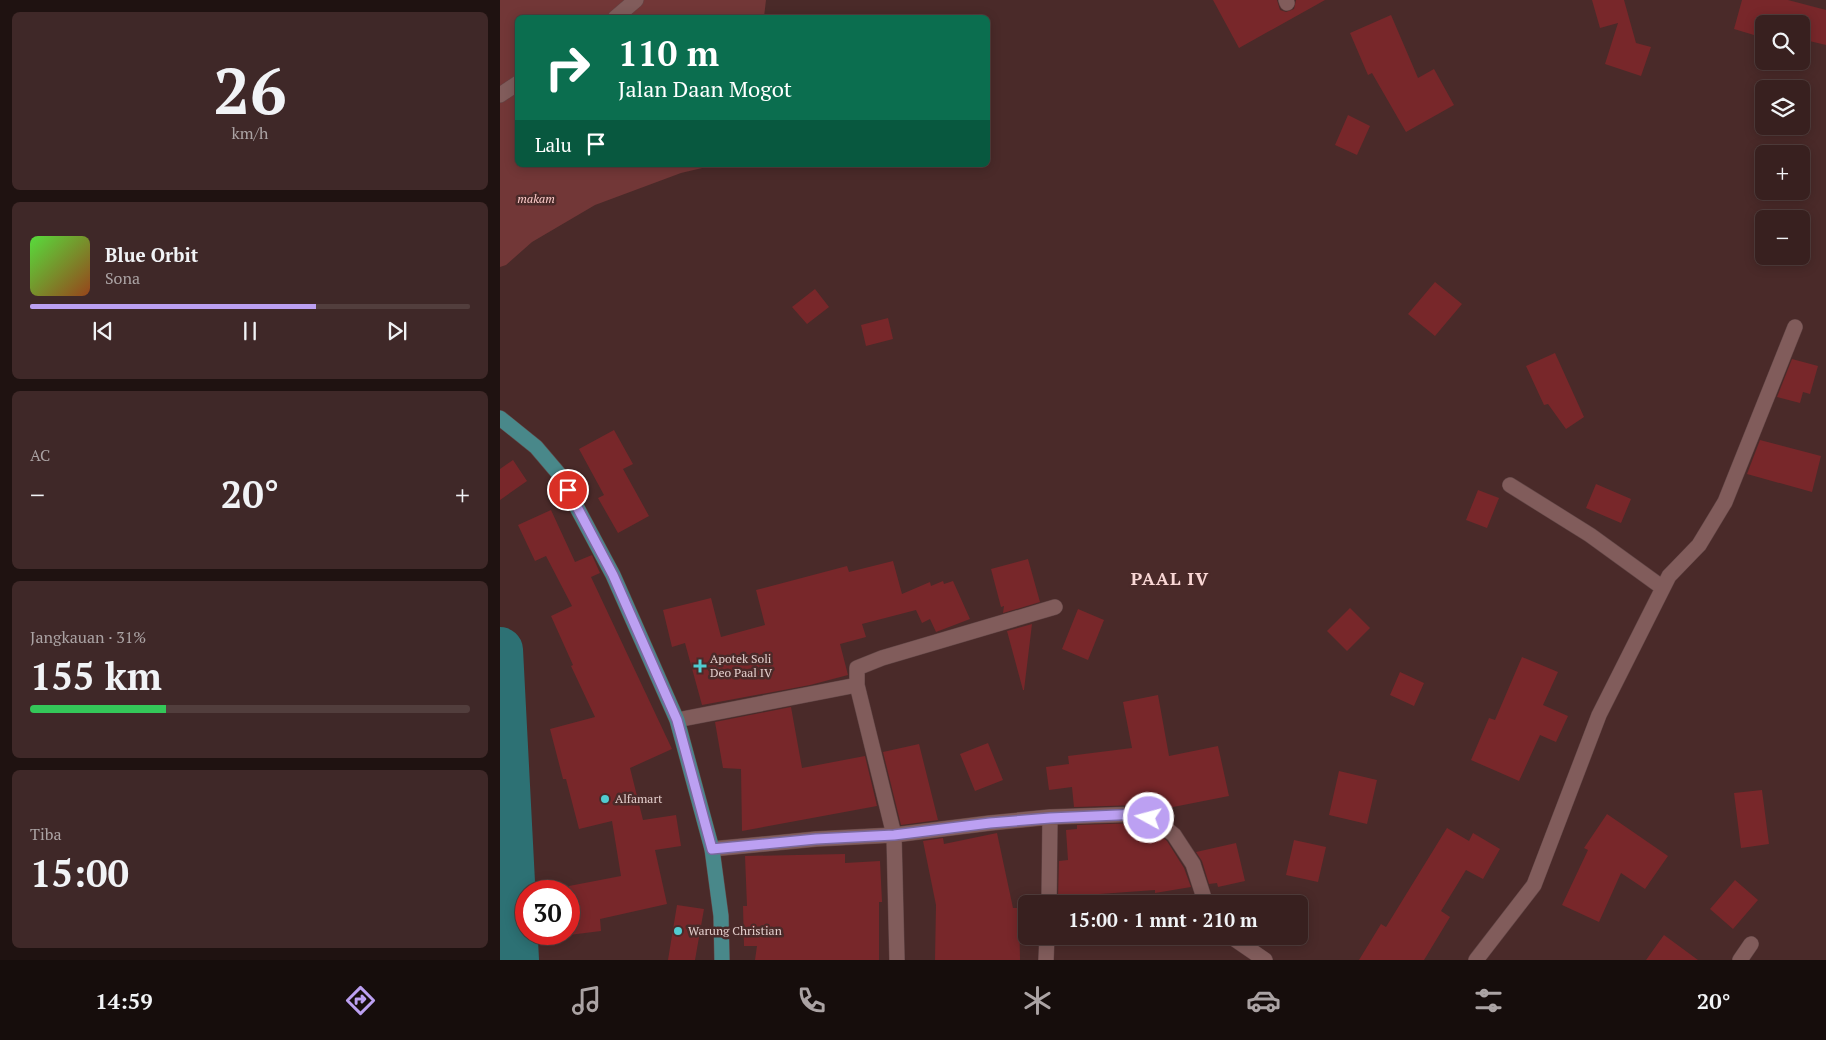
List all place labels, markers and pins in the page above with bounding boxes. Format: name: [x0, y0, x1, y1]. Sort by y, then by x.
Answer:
pin: [547, 469, 589, 511]
place label: Apotek Soli Deo Paal IV: [710, 651, 773, 680]
marker: Apotek Soli Deo Paal IV: [694, 660, 706, 672]
place label: Alfamart: [615, 791, 663, 806]
marker: Alfamart: [599, 793, 611, 805]
place label: Warung Christian: [688, 923, 782, 938]
marker: Warung Christian: [672, 925, 684, 937]

